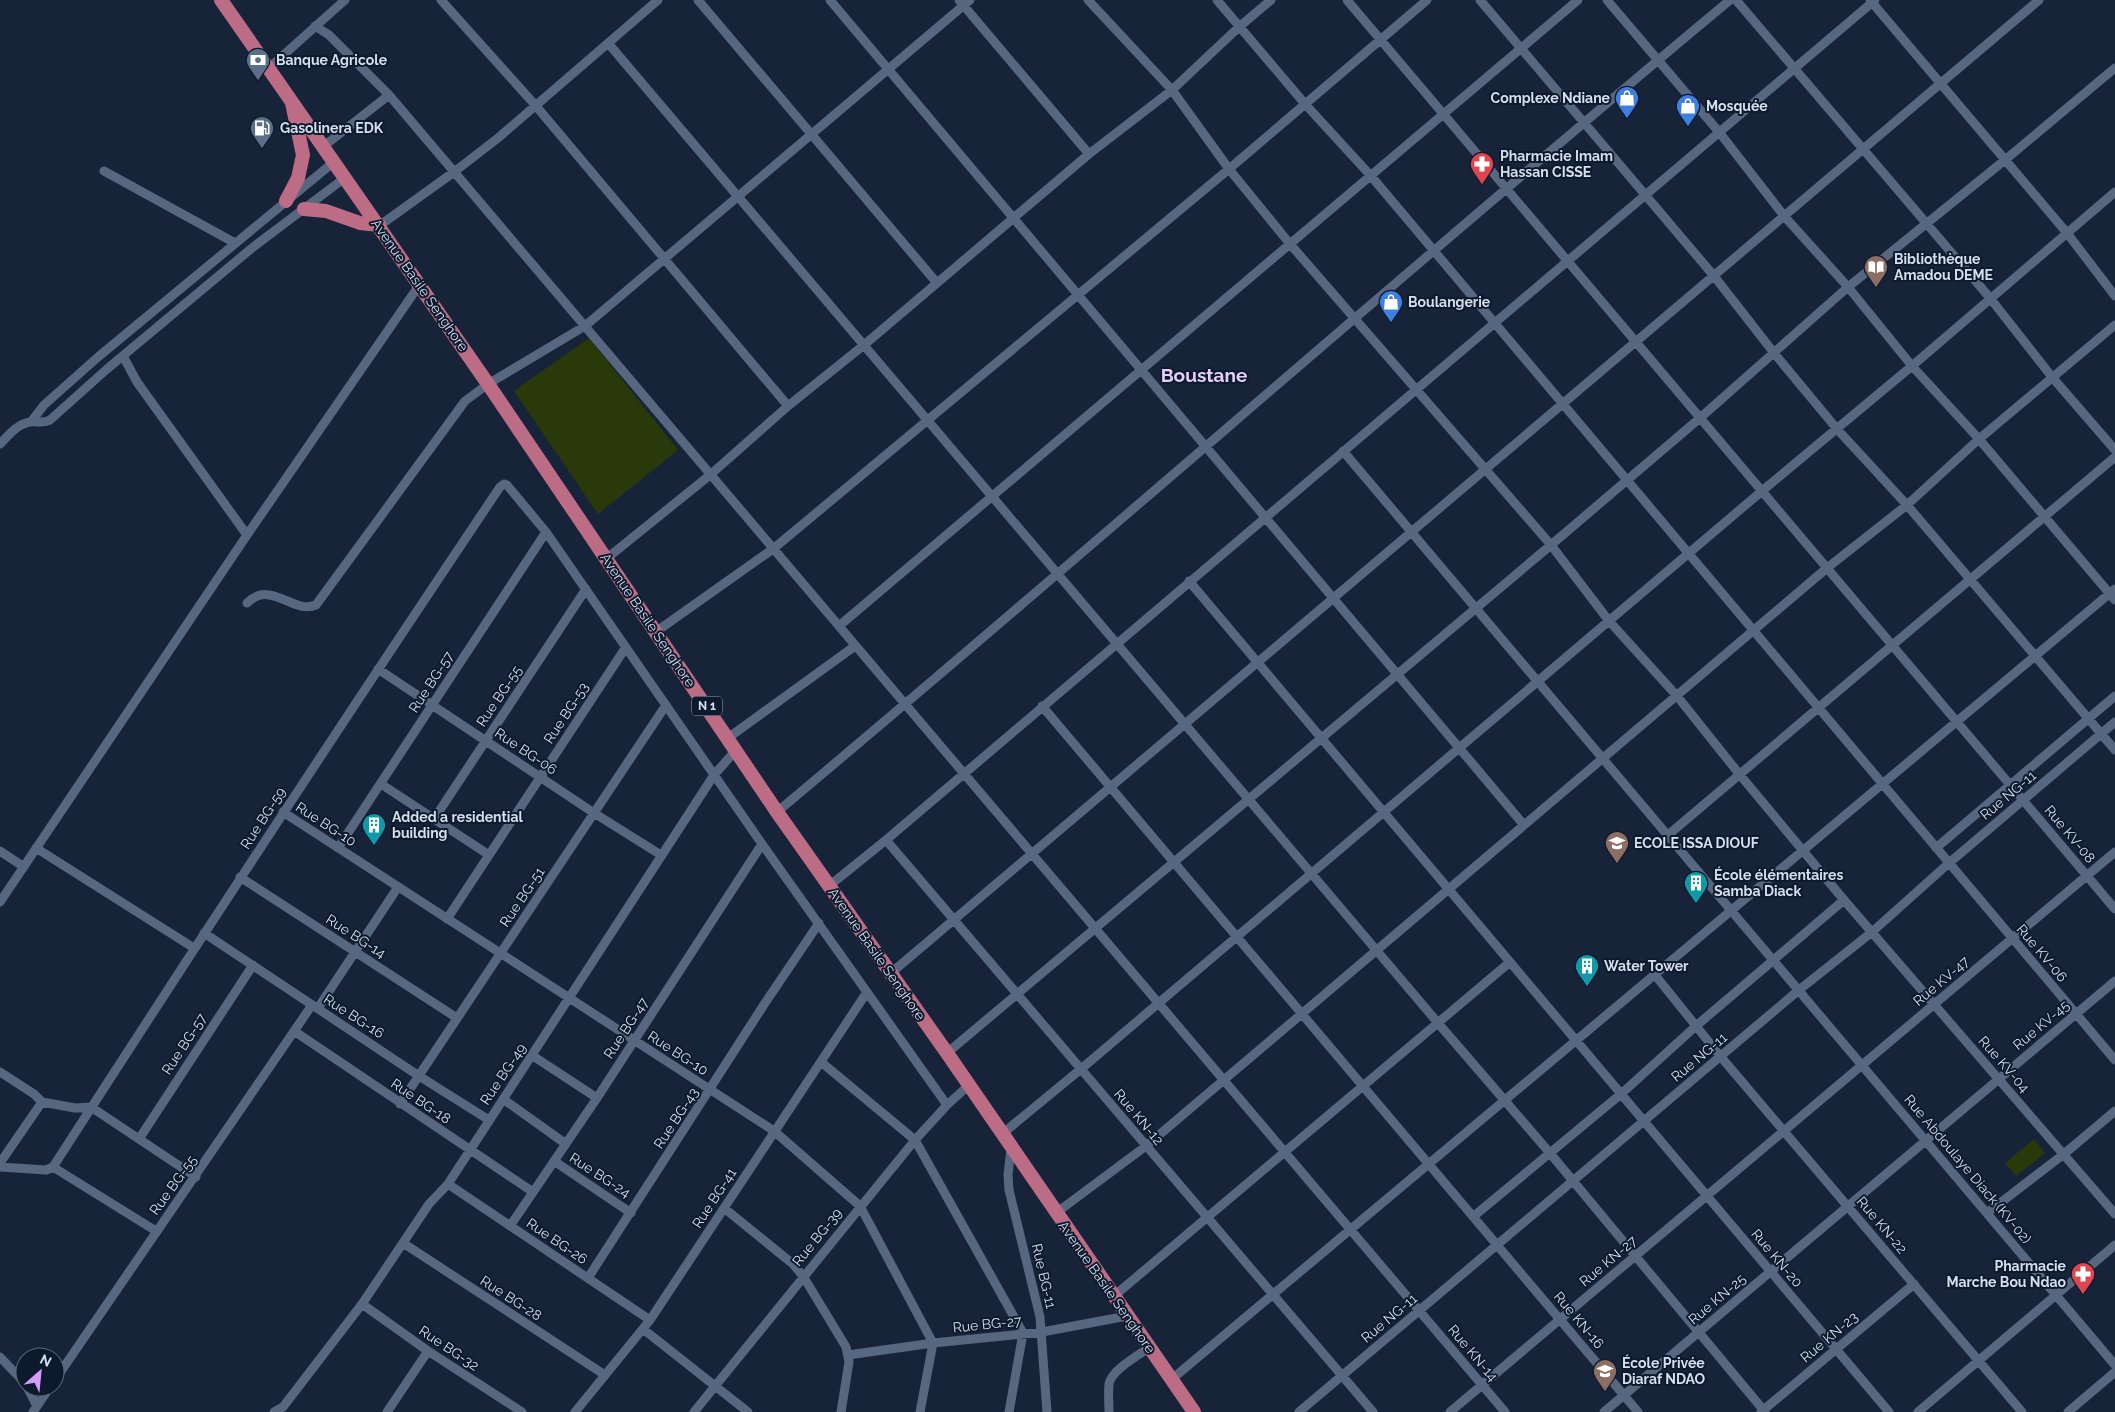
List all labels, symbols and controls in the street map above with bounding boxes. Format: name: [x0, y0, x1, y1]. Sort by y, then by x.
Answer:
bank icon: Banque Agricole: [245, 47, 271, 81]
place label: Banque Agricole: [276, 52, 388, 68]
shop icon: Complexe Ndiane: [1614, 85, 1640, 119]
place label: Complexe Ndiane: [1491, 90, 1611, 106]
shop icon: Mosquée: [1675, 93, 1701, 127]
place label: Mosquée: [1706, 98, 1768, 114]
fuel station icon: Gasolinera EDK: [249, 115, 275, 149]
place label: Gasolinera EDK: [280, 120, 384, 136]
place label: Pharmacie Imam Hassan CISSE: [1500, 148, 1613, 180]
pharmacy icon: Pharmacie Imam Hassan CISSE: [1469, 151, 1495, 185]
street label: Avenue Basile Senghore: [368, 216, 472, 354]
place label: Bibliothèque Amadou DEME: [1894, 251, 1993, 283]
library icon: Bibliothèque Amadou DEME: [1863, 254, 1889, 288]
shop icon: Boulangerie: [1378, 289, 1404, 323]
place label: Boulangerie: [1408, 294, 1491, 310]
district label: Boustane: [1161, 364, 1247, 386]
street label: Avenue Basile Senghore: [597, 550, 699, 690]
street label: Rue BG-57: [405, 648, 457, 715]
street label: Rue BG-55: [473, 662, 525, 729]
street label: Rue BG-53: [540, 679, 592, 747]
road number: N 1: [692, 696, 722, 716]
street label: Rue BG-06: [492, 724, 560, 778]
street label: Rue NG-11: [1977, 767, 2039, 823]
street label: Rue BG-59: [237, 784, 289, 852]
street label: Rue BG-10: [293, 799, 359, 849]
street label: Rue KV-08: [2041, 802, 2099, 866]
place label: Added a residential building: [392, 809, 523, 841]
building icon: Added a residential building: [361, 812, 387, 846]
school or university icon: ECOLE ISSA DIOUF: [1604, 830, 1630, 864]
place label: ECOLE ISSA DIOUF: [1634, 835, 1759, 851]
street label: Rue BG-51: [496, 864, 548, 930]
place label: École élémentaires Samba Diack: [1714, 866, 1843, 899]
building icon: École élémentaires Samba Diack: [1683, 870, 1709, 904]
street label: Avenue Basile Senghore: [825, 885, 929, 1023]
street label: Rue BG-14: [323, 911, 389, 961]
street label: Rue KV-06: [2013, 921, 2071, 985]
building icon: Water Tower: [1574, 953, 1600, 987]
street label: Rue KV-47: [1910, 953, 1973, 1009]
place label: Water Tower: [1604, 958, 1689, 974]
street label: Rue BG-16: [321, 991, 387, 1041]
street label: Rue BG-47: [600, 994, 652, 1061]
street label: Rue KV-45: [2010, 997, 2073, 1053]
street label: Rue BG-57: [158, 1010, 210, 1077]
street label: Rue BG-10: [645, 1028, 711, 1078]
street label: Rue NG-11: [1668, 1029, 1730, 1085]
street label: Rue KV-04: [1975, 1033, 2033, 1096]
street label: Rue BG-49: [477, 1040, 529, 1108]
street label: Rue BG-18: [388, 1075, 454, 1127]
street label: Rue BG-43: [650, 1085, 702, 1151]
street label: Rue KN-12: [1111, 1086, 1167, 1148]
street label: Rue Abdoulaye Diack (KV-02): [1901, 1091, 2035, 1247]
street label: Rue BG-24: [567, 1149, 634, 1201]
street label: Rue BG-55: [146, 1152, 200, 1218]
street label: Rue BG-41: [689, 1165, 739, 1231]
street label: Rue KN-22: [1854, 1193, 1910, 1257]
street label: Rue BG-39: [789, 1205, 845, 1269]
street label: Rue BG-26: [523, 1215, 591, 1267]
street label: Avenue Basile Senghore: [1055, 1218, 1159, 1356]
street label: Rue KN-20: [1748, 1226, 1806, 1290]
street label: Rue KN-27: [1576, 1232, 1640, 1289]
street label: Rue BG-11: [1029, 1242, 1059, 1310]
place label: Pharmacie Marche Bou Ndao: [1946, 1258, 2067, 1290]
pharmacy icon: Pharmacie Marche Bou Ndao: [2070, 1261, 2096, 1295]
street label: Rue KN-25: [1685, 1270, 1749, 1328]
street label: Rue BG-28: [477, 1272, 545, 1324]
street label: Rue KN-16: [1551, 1288, 1607, 1352]
street label: Rue NG-11: [1358, 1290, 1420, 1346]
street label: Rue KN-23: [1797, 1309, 1861, 1365]
street label: Rue BG-27: [952, 1312, 1023, 1336]
street label: Rue BG-32: [416, 1322, 482, 1374]
street label: Rue KN-14: [1445, 1322, 1501, 1385]
north arrow: [15, 1347, 65, 1397]
text: N: [38, 1351, 54, 1370]
place label: École Privée Diaraf NDAO: [1622, 1354, 1706, 1387]
school or university icon: École Privée Diaraf NDAO: [1592, 1358, 1618, 1392]

